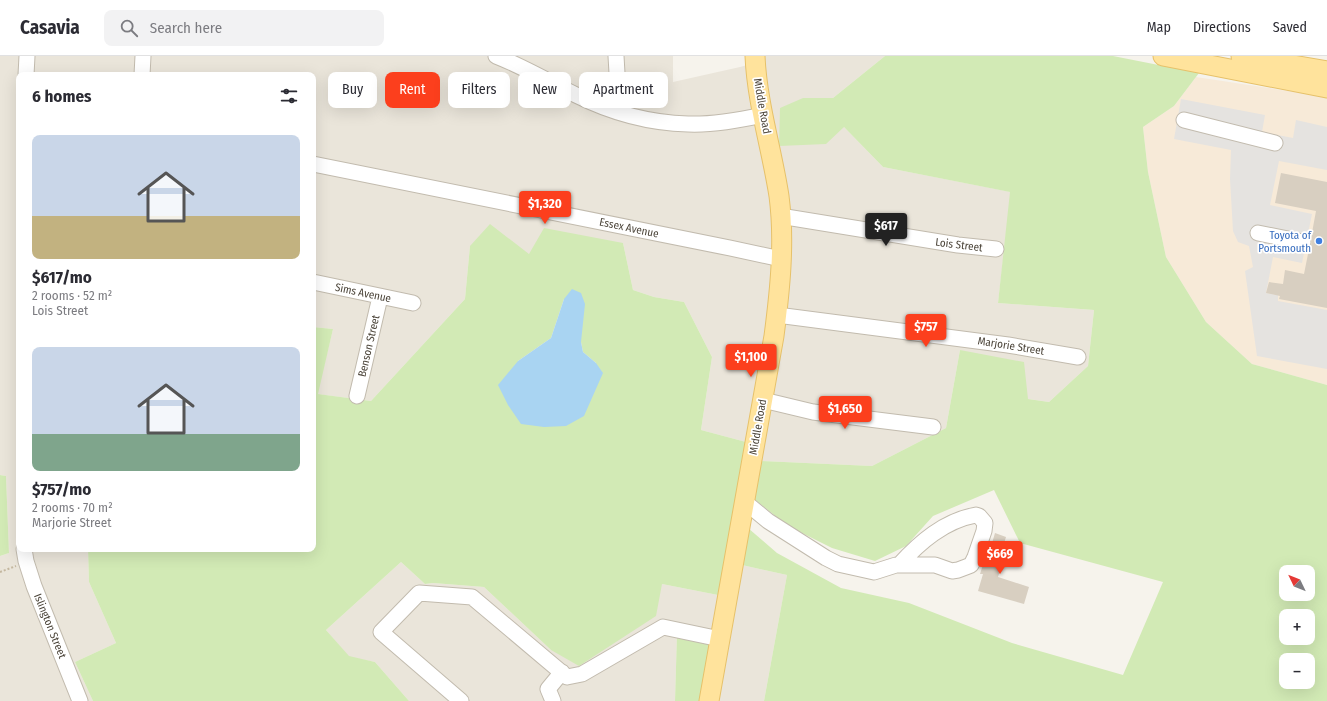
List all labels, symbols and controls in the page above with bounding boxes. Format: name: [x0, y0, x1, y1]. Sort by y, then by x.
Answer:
search box: [104, 10, 384, 46]
text: Casavia: [20, 16, 80, 39]
icon: search: [118, 17, 140, 39]
text: Search here: [150, 19, 222, 37]
text: Map: [1147, 19, 1171, 36]
text: Directions: [1193, 19, 1251, 36]
text: Saved: [1273, 19, 1307, 36]
chip: Buy: [328, 72, 377, 108]
chip: Rent: [385, 72, 440, 108]
chip: Filters: [448, 72, 510, 108]
chip: New: [518, 72, 571, 108]
chip: Apartment: [579, 72, 668, 108]
street label: Middle Road: [751, 77, 773, 135]
icon: filters: [278, 85, 300, 107]
text: 6 homes: [32, 86, 91, 107]
icon: home: [130, 161, 202, 233]
pin: $1,320: [512, 191, 578, 225]
text: $1,320: [528, 196, 562, 211]
pin: $617: [862, 213, 910, 247]
street label: Essex Avenue: [598, 215, 660, 241]
text: $617: [874, 218, 898, 233]
place label: Toyota of Portsmouth: [1258, 229, 1312, 255]
street label: Lois Street: [935, 236, 984, 254]
marker: Toyota of Portsmouth: [1314, 236, 1324, 246]
text: $617/mo: [32, 267, 92, 288]
street label: Sims Avenue: [334, 281, 392, 305]
text: 2 rooms · 52 m²: [32, 288, 112, 303]
text: Lois Street: [32, 303, 88, 318]
street label: Benson Street: [356, 313, 383, 378]
pin: $757: [902, 314, 950, 348]
text: $757: [914, 319, 938, 334]
street label: Marjorie Street: [977, 334, 1046, 358]
pin: $1,100: [718, 344, 784, 378]
text: $1,100: [735, 349, 767, 364]
icon: home: [130, 373, 202, 445]
pin: $1,650: [812, 396, 878, 430]
street label: Middle Road: [747, 398, 769, 456]
text: $1,650: [828, 401, 862, 416]
text: $757/mo: [32, 479, 91, 500]
text: 2 rooms · 70 m²: [32, 500, 113, 515]
text: Marjorie Street: [32, 515, 111, 530]
pin: $669: [976, 541, 1024, 575]
text: $669: [987, 546, 1013, 561]
north arrow: [1279, 565, 1315, 601]
map controls: [1279, 565, 1315, 689]
street label: Islington Street: [31, 592, 69, 661]
button: +: [1279, 609, 1315, 645]
button: −: [1279, 653, 1315, 689]

